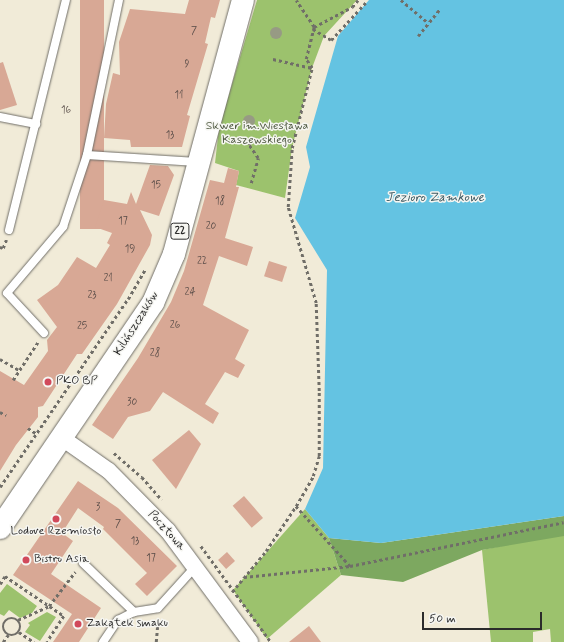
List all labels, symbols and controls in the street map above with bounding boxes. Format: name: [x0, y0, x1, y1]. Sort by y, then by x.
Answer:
house number: 7: [191, 26, 197, 38]
house number: 9: [185, 59, 189, 71]
house number: 11: [175, 90, 183, 102]
house number: 16: [61, 105, 71, 117]
park label: Skwer im.Wiesława Kaszewskiego: [207, 120, 307, 148]
house number: 13: [166, 130, 174, 142]
house number: 15: [151, 180, 161, 192]
water label: Jezioro Zamkowe: [386, 190, 484, 206]
house number: 18: [215, 196, 225, 208]
house number: 17: [118, 216, 128, 228]
house number: 20: [206, 221, 216, 233]
road number: 22: [170, 222, 190, 240]
house number: 19: [125, 244, 135, 256]
house number: 22: [197, 256, 207, 268]
house number: 21: [103, 273, 113, 285]
house number: 24: [185, 287, 195, 299]
street label: Kilińszczaków: [112, 289, 162, 359]
house number: 23: [87, 290, 97, 302]
house number: 26: [170, 320, 180, 332]
house number: 25: [77, 321, 87, 333]
house number: 28: [150, 348, 160, 360]
place label: PKO BP: [56, 375, 97, 389]
marker: PKO BP: [43, 377, 53, 387]
house number: 30: [127, 397, 137, 409]
house number: 3: [96, 502, 100, 514]
street label: Pocztowa: [144, 508, 188, 554]
marker: Lodove Rzemiosło: [51, 514, 61, 524]
house number: 7: [115, 519, 121, 531]
place label: Lodove Rzemiosło: [10, 525, 102, 539]
house number: 13: [131, 536, 139, 548]
place label: Bistro Asia: [34, 553, 89, 567]
house number: 17: [146, 553, 156, 565]
marker: Bistro Asia: [21, 555, 31, 565]
scale bar: [424, 604, 544, 630]
text: 50 m: [429, 611, 456, 627]
place label: Zakątek smaku: [86, 617, 170, 631]
marker: Zakątek smaku: [73, 619, 83, 629]

